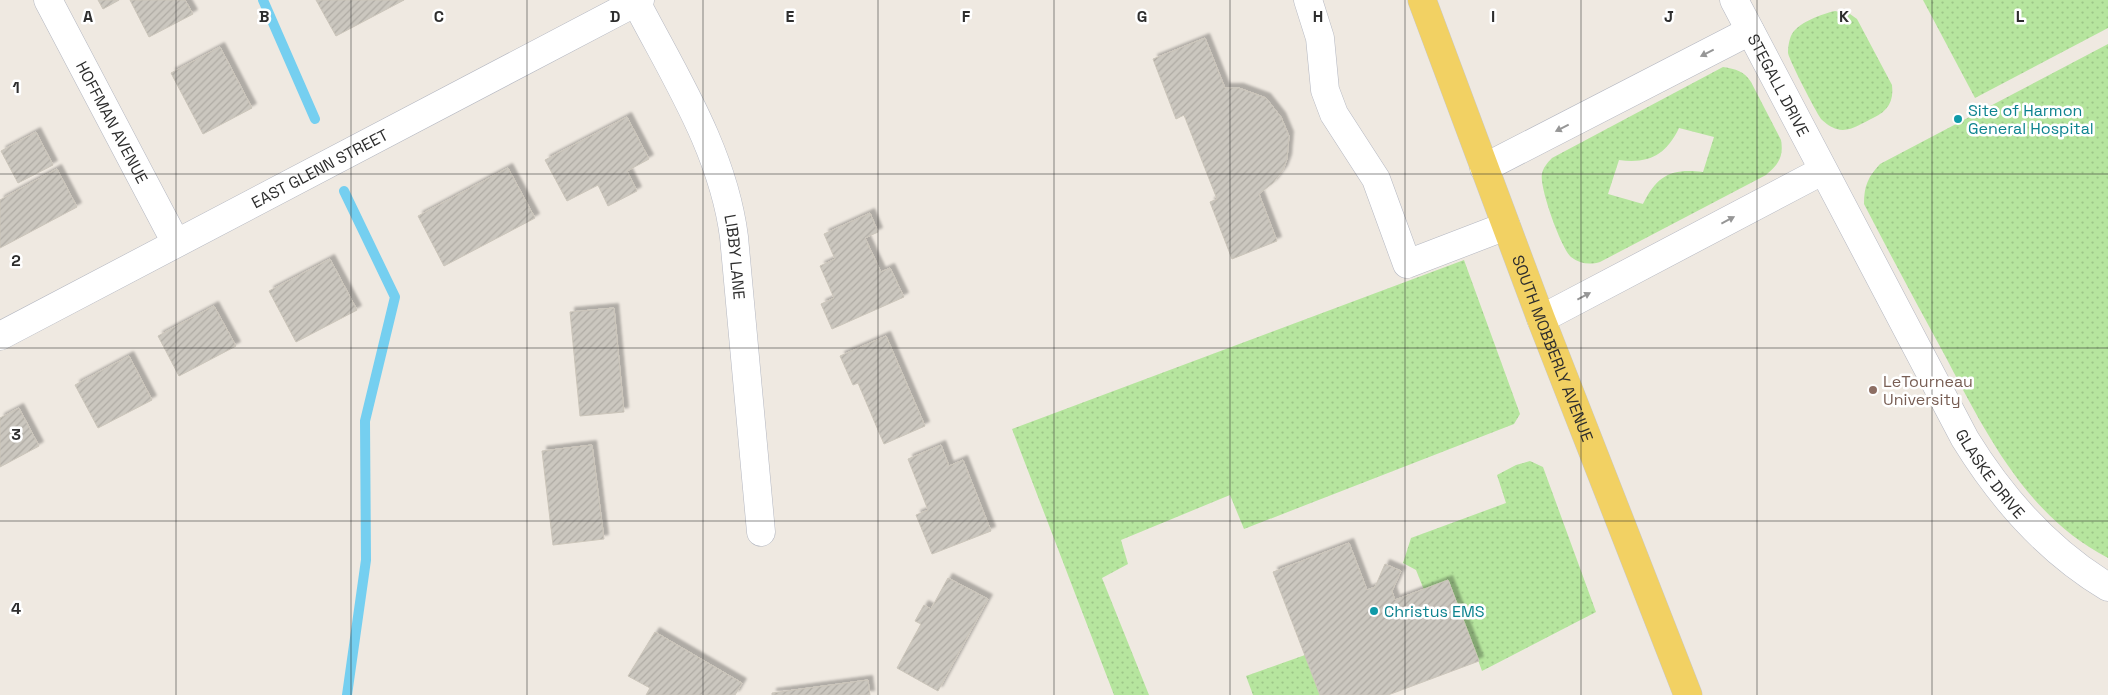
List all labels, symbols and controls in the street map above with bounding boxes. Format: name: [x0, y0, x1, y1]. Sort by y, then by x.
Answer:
text: A: [83, 6, 93, 27]
text: B: [259, 6, 269, 27]
text: C: [434, 6, 444, 27]
text: D: [610, 6, 620, 27]
text: E: [786, 6, 795, 27]
text: F: [962, 6, 971, 27]
text: G: [1137, 6, 1147, 27]
text: H: [1313, 6, 1323, 27]
text: I: [1491, 6, 1495, 27]
text: J: [1664, 6, 1674, 27]
text: K: [1839, 6, 1849, 27]
text: L: [2016, 6, 2025, 27]
street label: STEGALL DRIVE: [1743, 30, 1814, 140]
one-way arrow: [1699, 49, 1714, 57]
street label: HOFFMAN AVENUE: [71, 57, 153, 187]
text: 1: [12, 77, 20, 98]
place label: Site of Harmon General Hospital: [1968, 100, 2094, 139]
marker: Site of Harmon General Hospital: [1952, 113, 1964, 125]
street label: EAST GLENN STREET: [248, 124, 392, 213]
one-way arrow: [1555, 124, 1569, 132]
street label: LIBBY LANE: [720, 212, 750, 300]
one-way arrow: [1721, 216, 1735, 224]
text: 2: [11, 250, 21, 271]
street label: SOUTH MOBBERLY AVENUE: [1508, 252, 1598, 445]
one-way arrow: [1577, 292, 1591, 300]
place label: LeTourneau University: [1883, 371, 1973, 410]
marker: LeTourneau University: [1867, 384, 1879, 396]
text: 3: [11, 424, 21, 445]
street label: GLASKE DRIVE: [1951, 425, 2030, 523]
text: 4: [11, 598, 21, 619]
place label: Christus EMS: [1384, 601, 1485, 622]
marker: Christus EMS: [1368, 605, 1380, 617]

